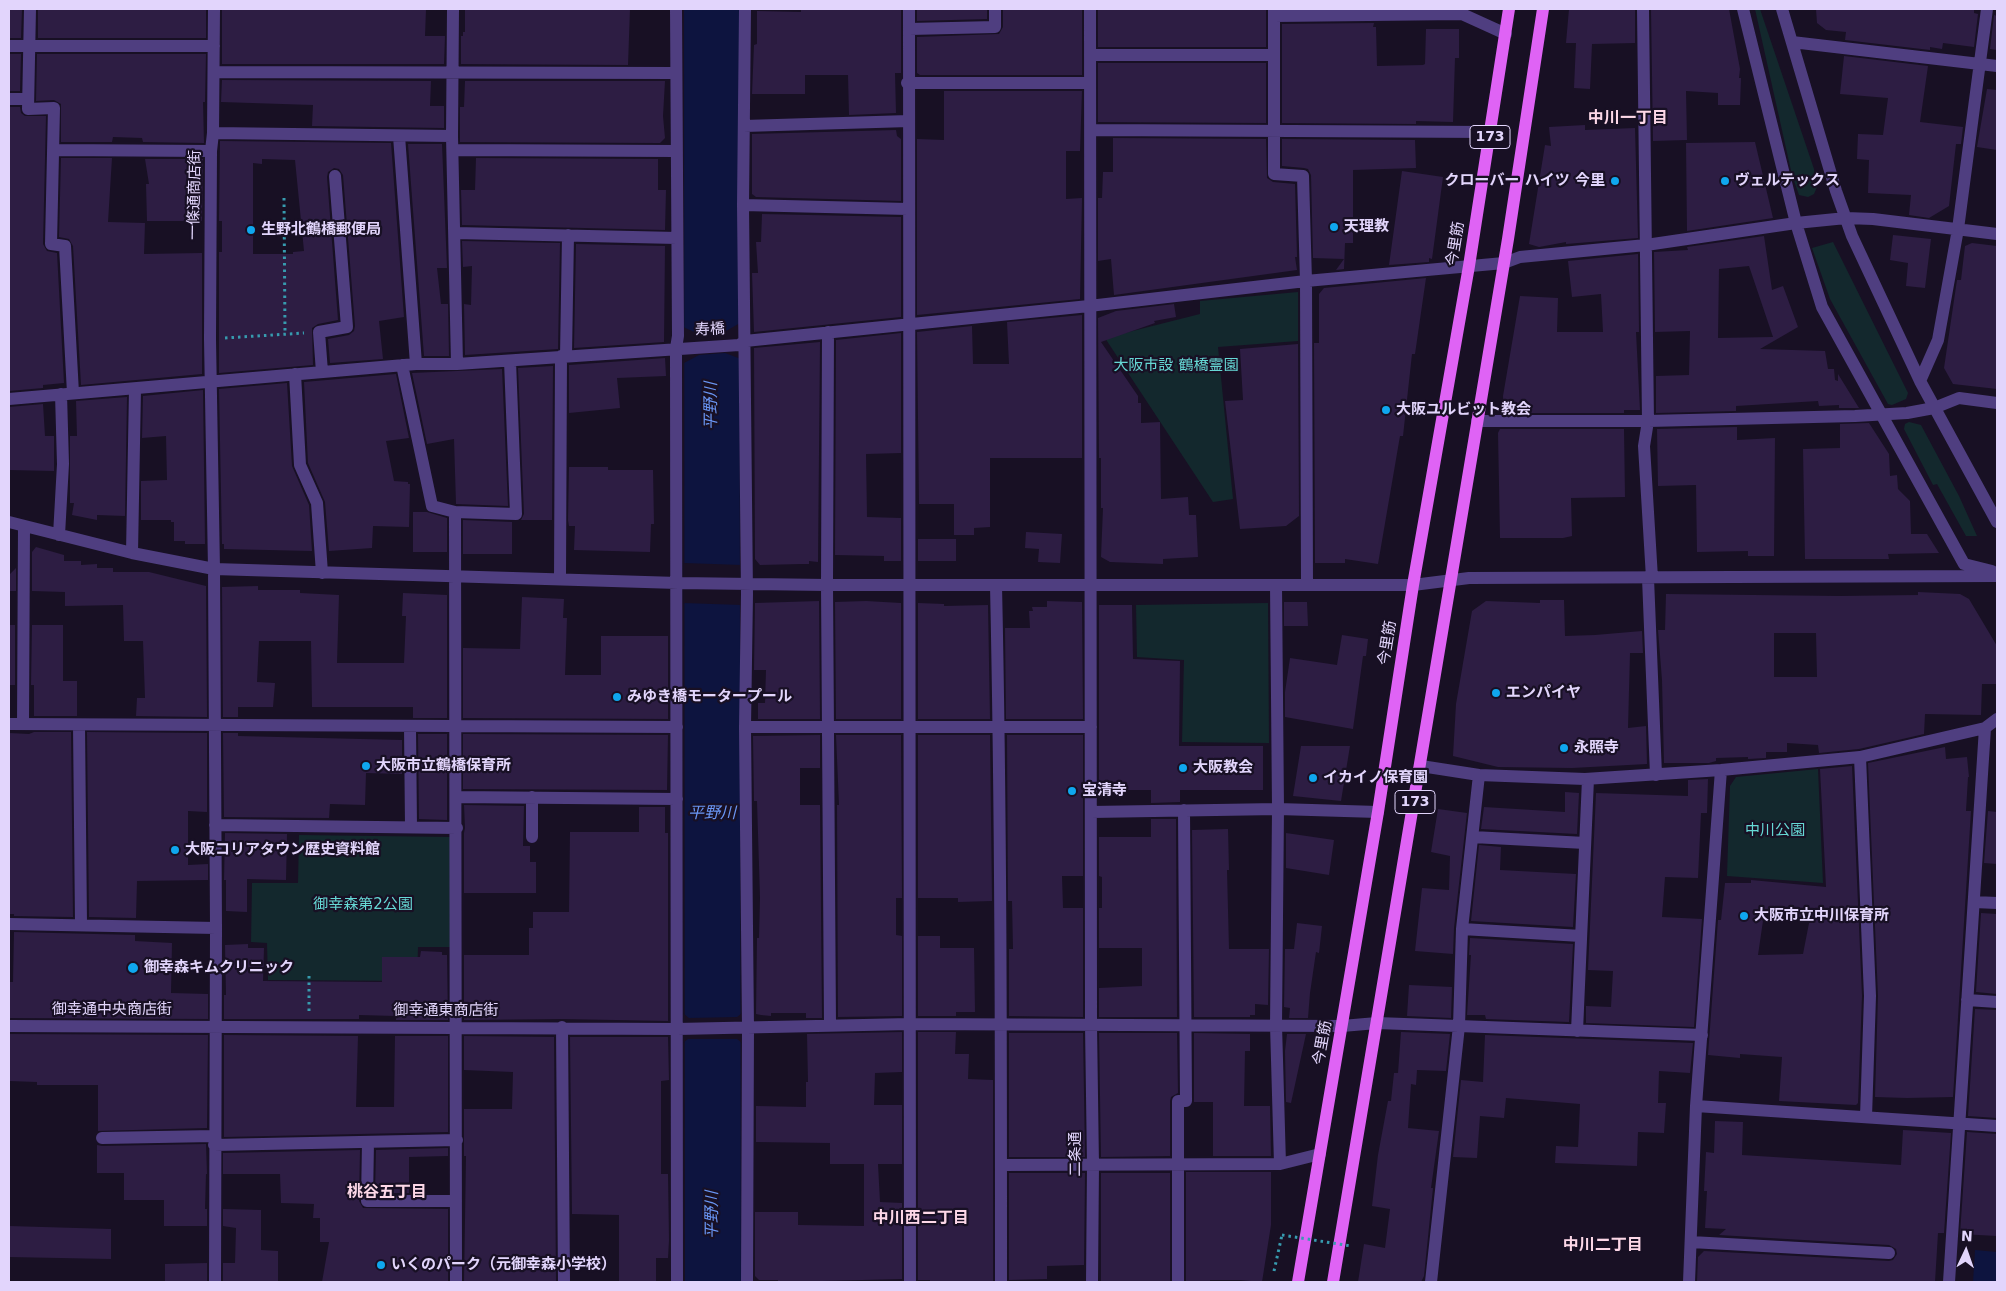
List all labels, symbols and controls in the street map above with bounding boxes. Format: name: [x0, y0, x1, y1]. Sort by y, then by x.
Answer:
district label: 中川一丁目: [1588, 109, 1668, 129]
road number: 173: [1470, 125, 1510, 148]
street label: 一條通商店街: [185, 150, 205, 240]
place label: クローバー ハイツ 今里: [1445, 172, 1605, 190]
place label: ヴェルテックス: [1735, 172, 1840, 190]
marker: クローバー ハイツ 今里: [1609, 175, 1621, 187]
marker: ヴェルテックス: [1719, 175, 1731, 187]
place label: 天理教: [1344, 218, 1389, 236]
street label: 今里筋: [1444, 220, 1468, 268]
place label: 生野北鶴橋郵便局: [261, 221, 381, 239]
marker: 天理教: [1328, 221, 1340, 233]
marker: 生野北鶴橋郵便局: [245, 224, 257, 236]
street label: 寿橋: [695, 320, 725, 340]
park label: 大阪市設 鶴橋霊園: [1114, 357, 1238, 375]
water label: 平野川: [702, 382, 722, 430]
place label: 大阪ユルビット教会: [1396, 401, 1531, 419]
marker: 大阪ユルビット教会: [1380, 404, 1392, 416]
street label: 今里筋: [1376, 619, 1400, 667]
place label: エンパイヤ: [1506, 684, 1581, 702]
marker: エンパイヤ: [1490, 687, 1502, 699]
place label: みゆき橋モータープール: [627, 688, 792, 706]
marker: みゆき橋モータープール: [611, 691, 623, 703]
place label: 永照寺: [1574, 739, 1619, 757]
marker: 永照寺: [1558, 742, 1570, 754]
place label: 大阪市立鶴橋保育所: [376, 757, 511, 775]
place label: 大阪教会: [1193, 759, 1253, 777]
marker: 大阪市立鶴橋保育所: [360, 760, 372, 772]
marker: 大阪教会: [1177, 762, 1189, 774]
place label: イカイノ保育園: [1323, 769, 1428, 787]
marker: イカイノ保育園: [1307, 772, 1319, 784]
place label: 宝清寺: [1082, 782, 1127, 800]
marker: 宝清寺: [1066, 785, 1078, 797]
road number: 173: [1395, 790, 1435, 814]
water label: 平野川: [688, 804, 736, 824]
park label: 中川公園: [1745, 822, 1805, 840]
place label: 大阪コリアタウン歴史資料館: [185, 841, 380, 859]
marker: 大阪コリアタウン歴史資料館: [169, 844, 181, 856]
park label: 御幸森第2公園: [313, 896, 413, 914]
place label: 大阪市立中川保育所: [1754, 907, 1889, 925]
marker: 大阪市立中川保育所: [1738, 910, 1750, 922]
place label: 御幸森キムクリニック: [144, 959, 294, 977]
marker: 御幸森キムクリニック: [126, 961, 140, 975]
street label: 御幸通中央商店街: [52, 1001, 172, 1019]
street label: 御幸通東商店街: [394, 1002, 498, 1020]
street label: 今里筋: [1310, 1019, 1336, 1067]
street label: 二条通: [1067, 1132, 1085, 1176]
district label: 桃谷五丁目: [347, 1183, 427, 1203]
water label: 平野川: [703, 1191, 723, 1239]
district label: 中川西二丁目: [873, 1209, 969, 1229]
north arrow: [1941, 1226, 1991, 1276]
text: N: [1961, 1228, 1973, 1244]
district label: 中川二丁目: [1563, 1236, 1643, 1256]
place label: いくのパーク（元御幸森小学校）: [391, 1256, 616, 1274]
marker: いくのパーク（元御幸森小学校）: [375, 1259, 387, 1271]

